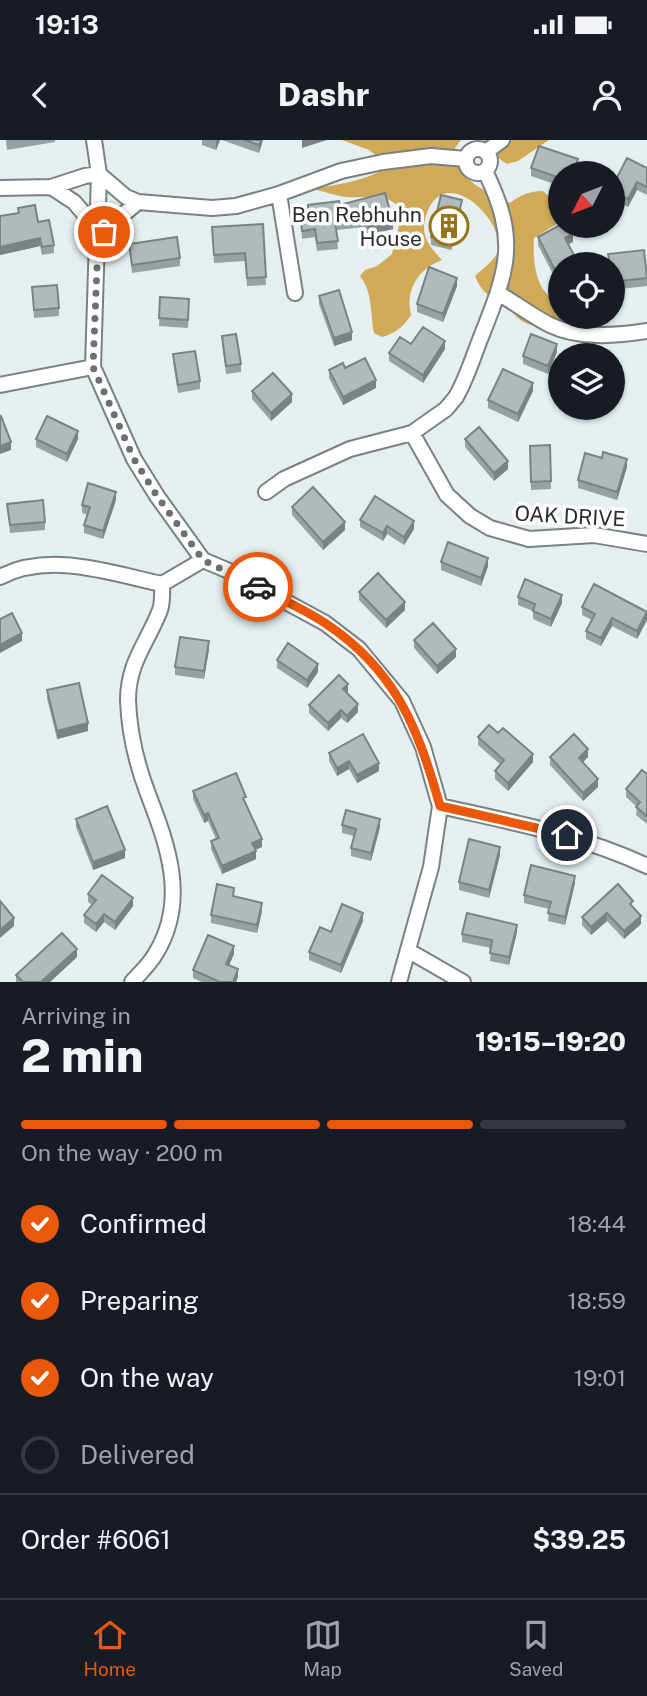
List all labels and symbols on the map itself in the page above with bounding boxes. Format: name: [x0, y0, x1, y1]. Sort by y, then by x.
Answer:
north arrow: [548, 161, 625, 238]
pin: [74, 202, 134, 262]
place label: Ben Rebhuhn House: [292, 202, 422, 251]
building icon: Ben Rebhuhn House: [428, 205, 470, 247]
street label: OAK DRIVE: [514, 501, 626, 531]
courier: [223, 552, 293, 622]
pin: [537, 805, 597, 865]

